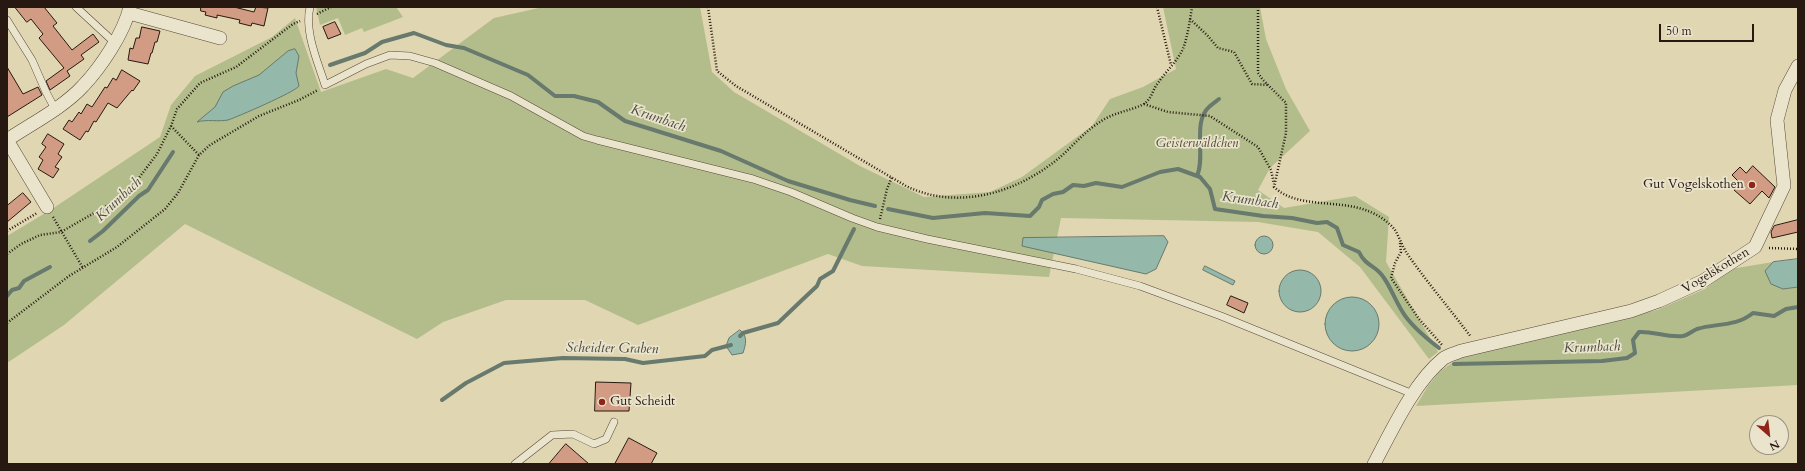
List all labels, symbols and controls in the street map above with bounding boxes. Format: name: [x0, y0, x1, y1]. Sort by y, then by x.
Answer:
scale bar: [1661, 16, 1756, 42]
text: 50 m: [1666, 23, 1692, 39]
water label: Krumbach: [628, 102, 688, 136]
park label: Geisterwäldchen: [1156, 136, 1238, 152]
water label: Krumbach: [93, 174, 145, 226]
place label: Gut Vogelskothen: [1643, 177, 1744, 193]
marker: Gut Vogelskothen: [1747, 180, 1757, 190]
water label: Krumbach: [1221, 189, 1279, 213]
street label: Vogelskothen: [1679, 245, 1753, 297]
water label: Krumbach: [1563, 339, 1621, 357]
water label: Scheidter Graben: [566, 340, 658, 358]
place label: Gut Scheidt: [610, 394, 675, 410]
marker: Gut Scheidt: [597, 397, 607, 407]
north arrow: [1749, 415, 1789, 455]
text: N: [1767, 436, 1782, 454]

